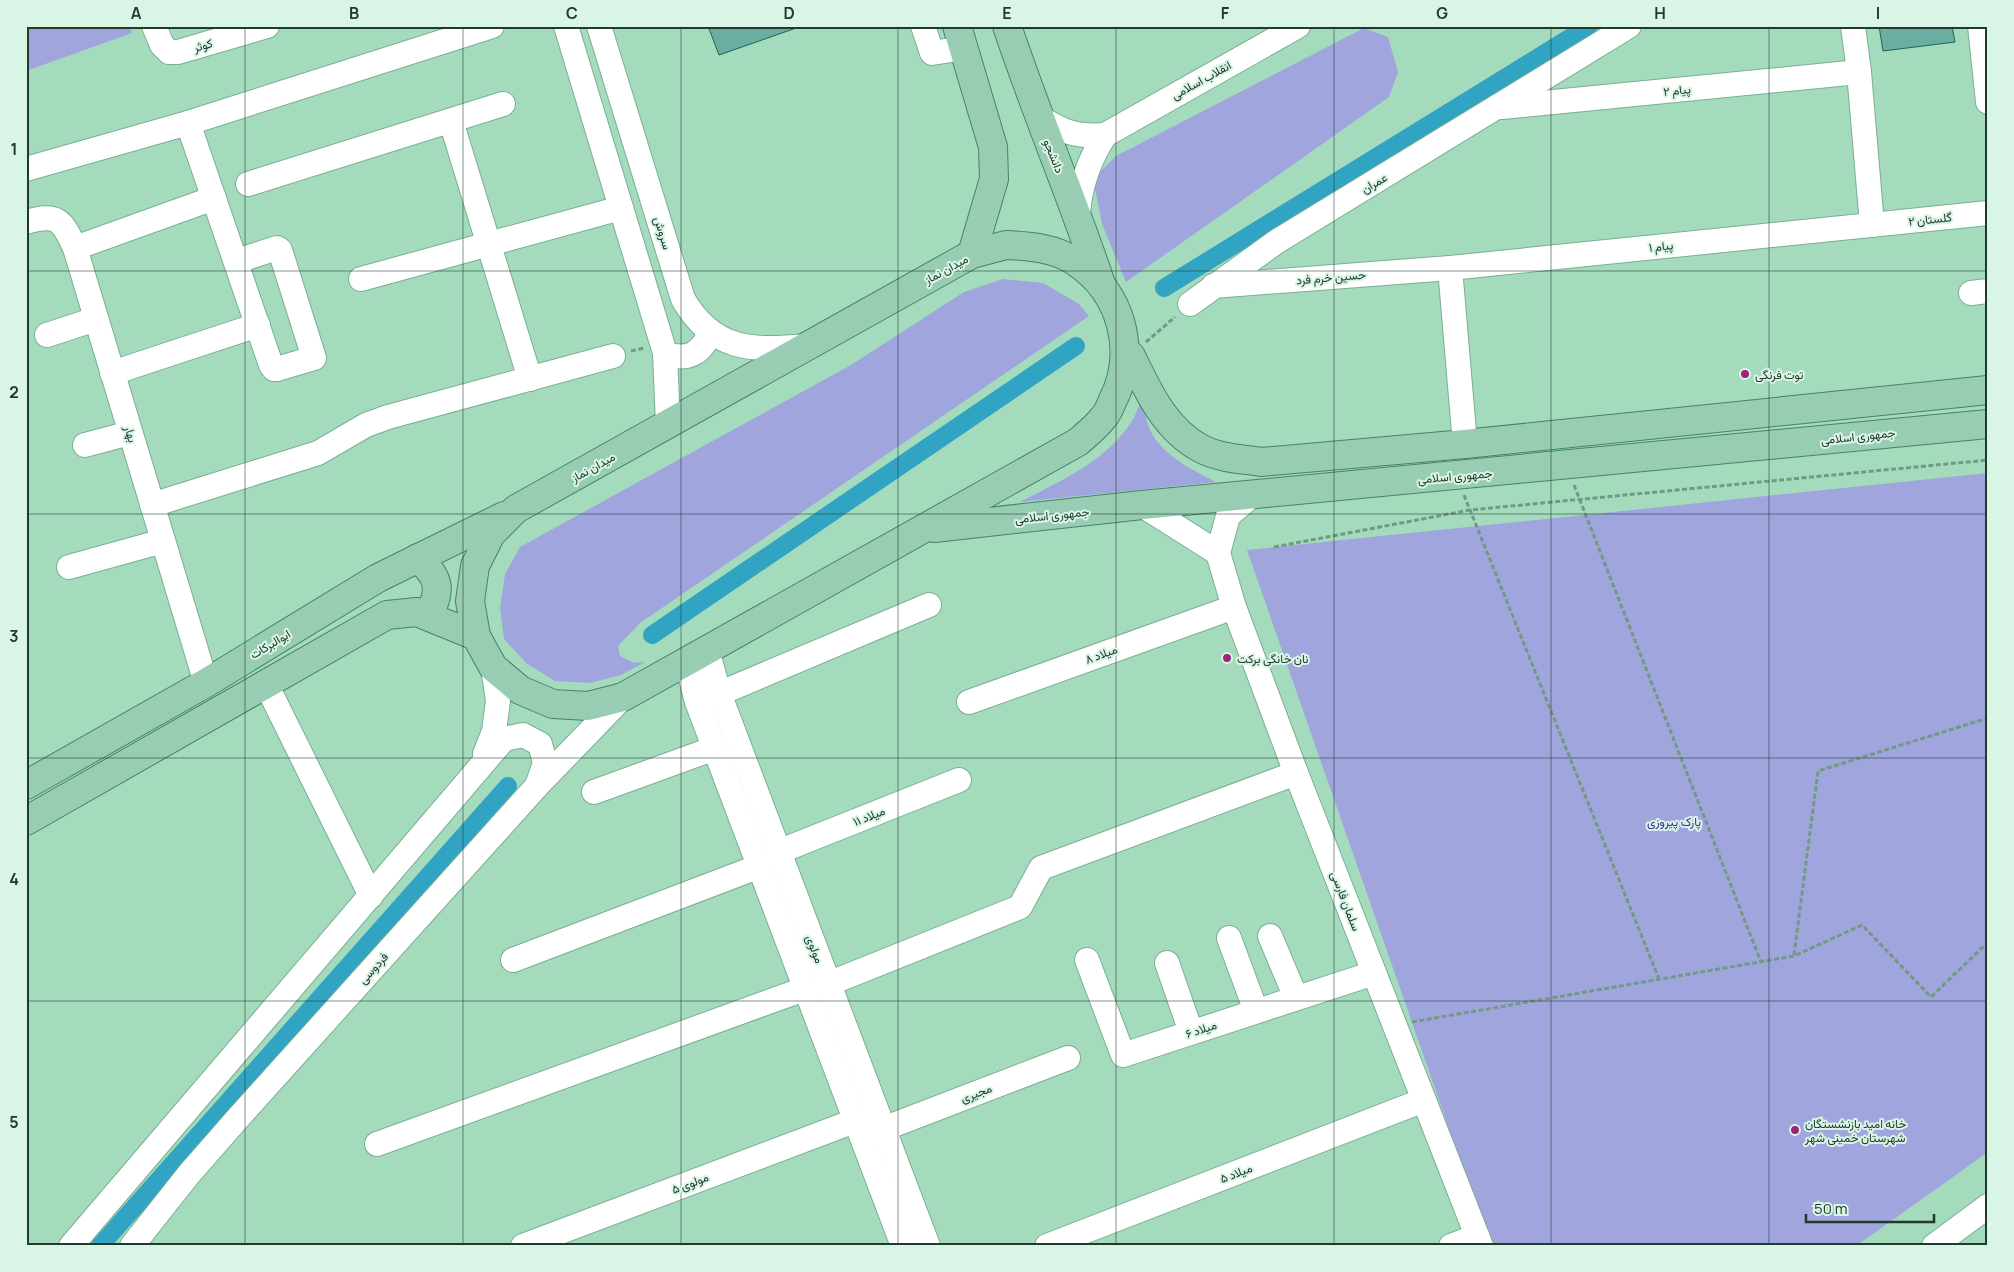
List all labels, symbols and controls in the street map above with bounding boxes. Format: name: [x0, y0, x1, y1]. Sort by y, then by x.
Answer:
text: A: [131, 2, 142, 24]
text: B: [349, 2, 359, 24]
text: C: [566, 2, 578, 24]
text: D: [783, 2, 795, 24]
text: E: [1002, 2, 1012, 24]
text: F: [1221, 2, 1230, 24]
text: G: [1436, 2, 1448, 24]
text: H: [1654, 2, 1666, 24]
text: I: [1876, 2, 1880, 24]
street label: کوثر: [191, 34, 214, 56]
street label: انقلاب اسلامی: [1168, 57, 1234, 103]
street label: پیام ۲: [1662, 80, 1692, 100]
street label: دانشجو: [1039, 136, 1069, 176]
text: 1: [10, 138, 18, 160]
street label: عمران: [1358, 169, 1390, 197]
street label: گلستان ۲: [1907, 208, 1953, 230]
street label: سروش: [650, 215, 676, 251]
street label: پیام ۱: [1648, 236, 1674, 256]
street label: میدان نماز: [920, 250, 971, 289]
street label: حسین خرم فرد: [1295, 265, 1367, 289]
place label: توت فرنگی: [1755, 366, 1804, 383]
marker: توت فرنگی: [1739, 368, 1751, 380]
text: 2: [9, 381, 19, 403]
street label: بهار: [120, 423, 142, 445]
street label: جمهوری اسلامی: [1820, 424, 1896, 448]
street label: میدان نماز: [567, 448, 618, 487]
street label: جمهوری اسلامی: [1417, 464, 1493, 488]
street label: جمهوری اسلامی: [1014, 503, 1090, 527]
text: 3: [9, 625, 19, 647]
street label: ابوالبرکات: [247, 625, 293, 663]
street label: میلاد ۸: [1082, 640, 1120, 668]
place label: نان خانگی برکت: [1237, 650, 1309, 667]
marker: نان خانگی برکت: [1221, 652, 1233, 664]
street label: میلاد ۱۱: [850, 802, 888, 830]
park label: پارک پیروزی: [1647, 813, 1701, 830]
text: 4: [9, 868, 19, 890]
street label: سلمان فارسی: [1327, 869, 1365, 933]
street label: مولوی: [802, 932, 828, 966]
street label: فردوسی: [354, 948, 392, 988]
street label: میلاد ۶: [1183, 1016, 1219, 1042]
street label: مجیری: [958, 1079, 994, 1107]
text: 5: [9, 1111, 19, 1133]
place label: خانه امید بازنشستگان شهرستان خمینی شهر: [1804, 1115, 1906, 1146]
marker: خانه امید بازنشستگان شهرستان خمینی شهر: [1789, 1124, 1801, 1136]
street label: میلاد ۵: [1217, 1159, 1255, 1187]
street label: مولوی ۵: [669, 1168, 711, 1198]
scale bar: [1806, 1192, 1934, 1224]
text: 50 m: [1814, 1198, 1848, 1219]

